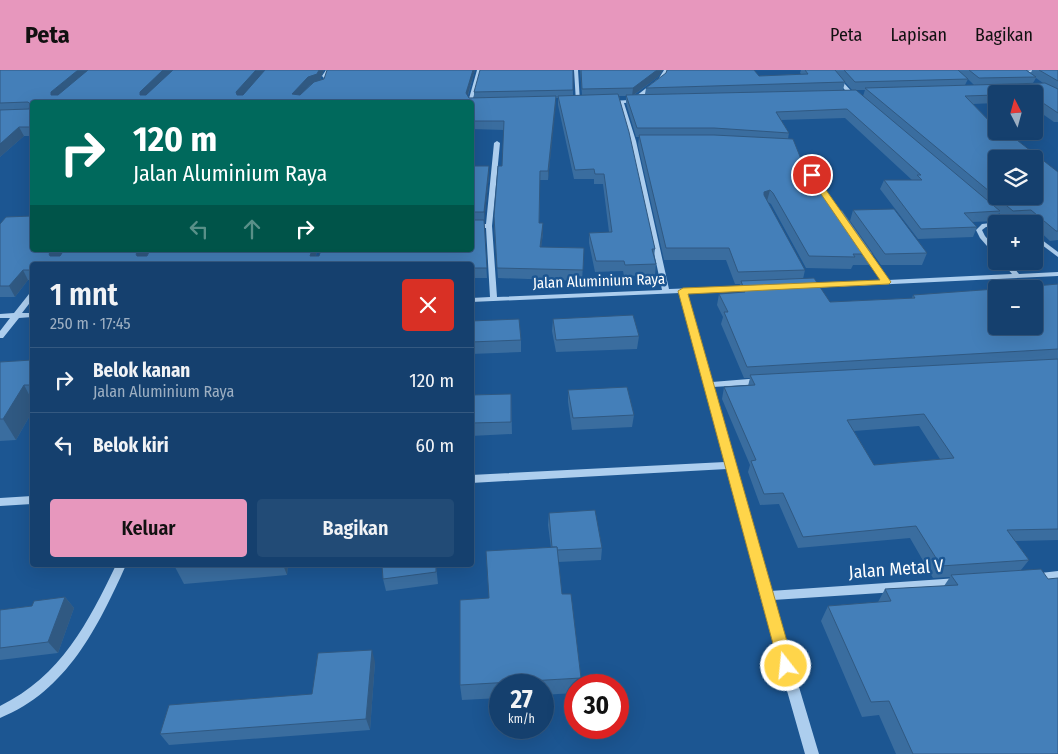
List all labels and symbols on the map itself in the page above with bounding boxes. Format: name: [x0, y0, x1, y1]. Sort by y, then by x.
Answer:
north arrow: [988, 85, 1042, 140]
pin: [791, 154, 833, 196]
street label: Jalan Aluminium Raya: [532, 270, 666, 292]
street label: Jalan Metal V: [848, 555, 945, 583]
position arrow: [759, 639, 811, 691]
speed limit sign: 30: [564, 674, 629, 739]

